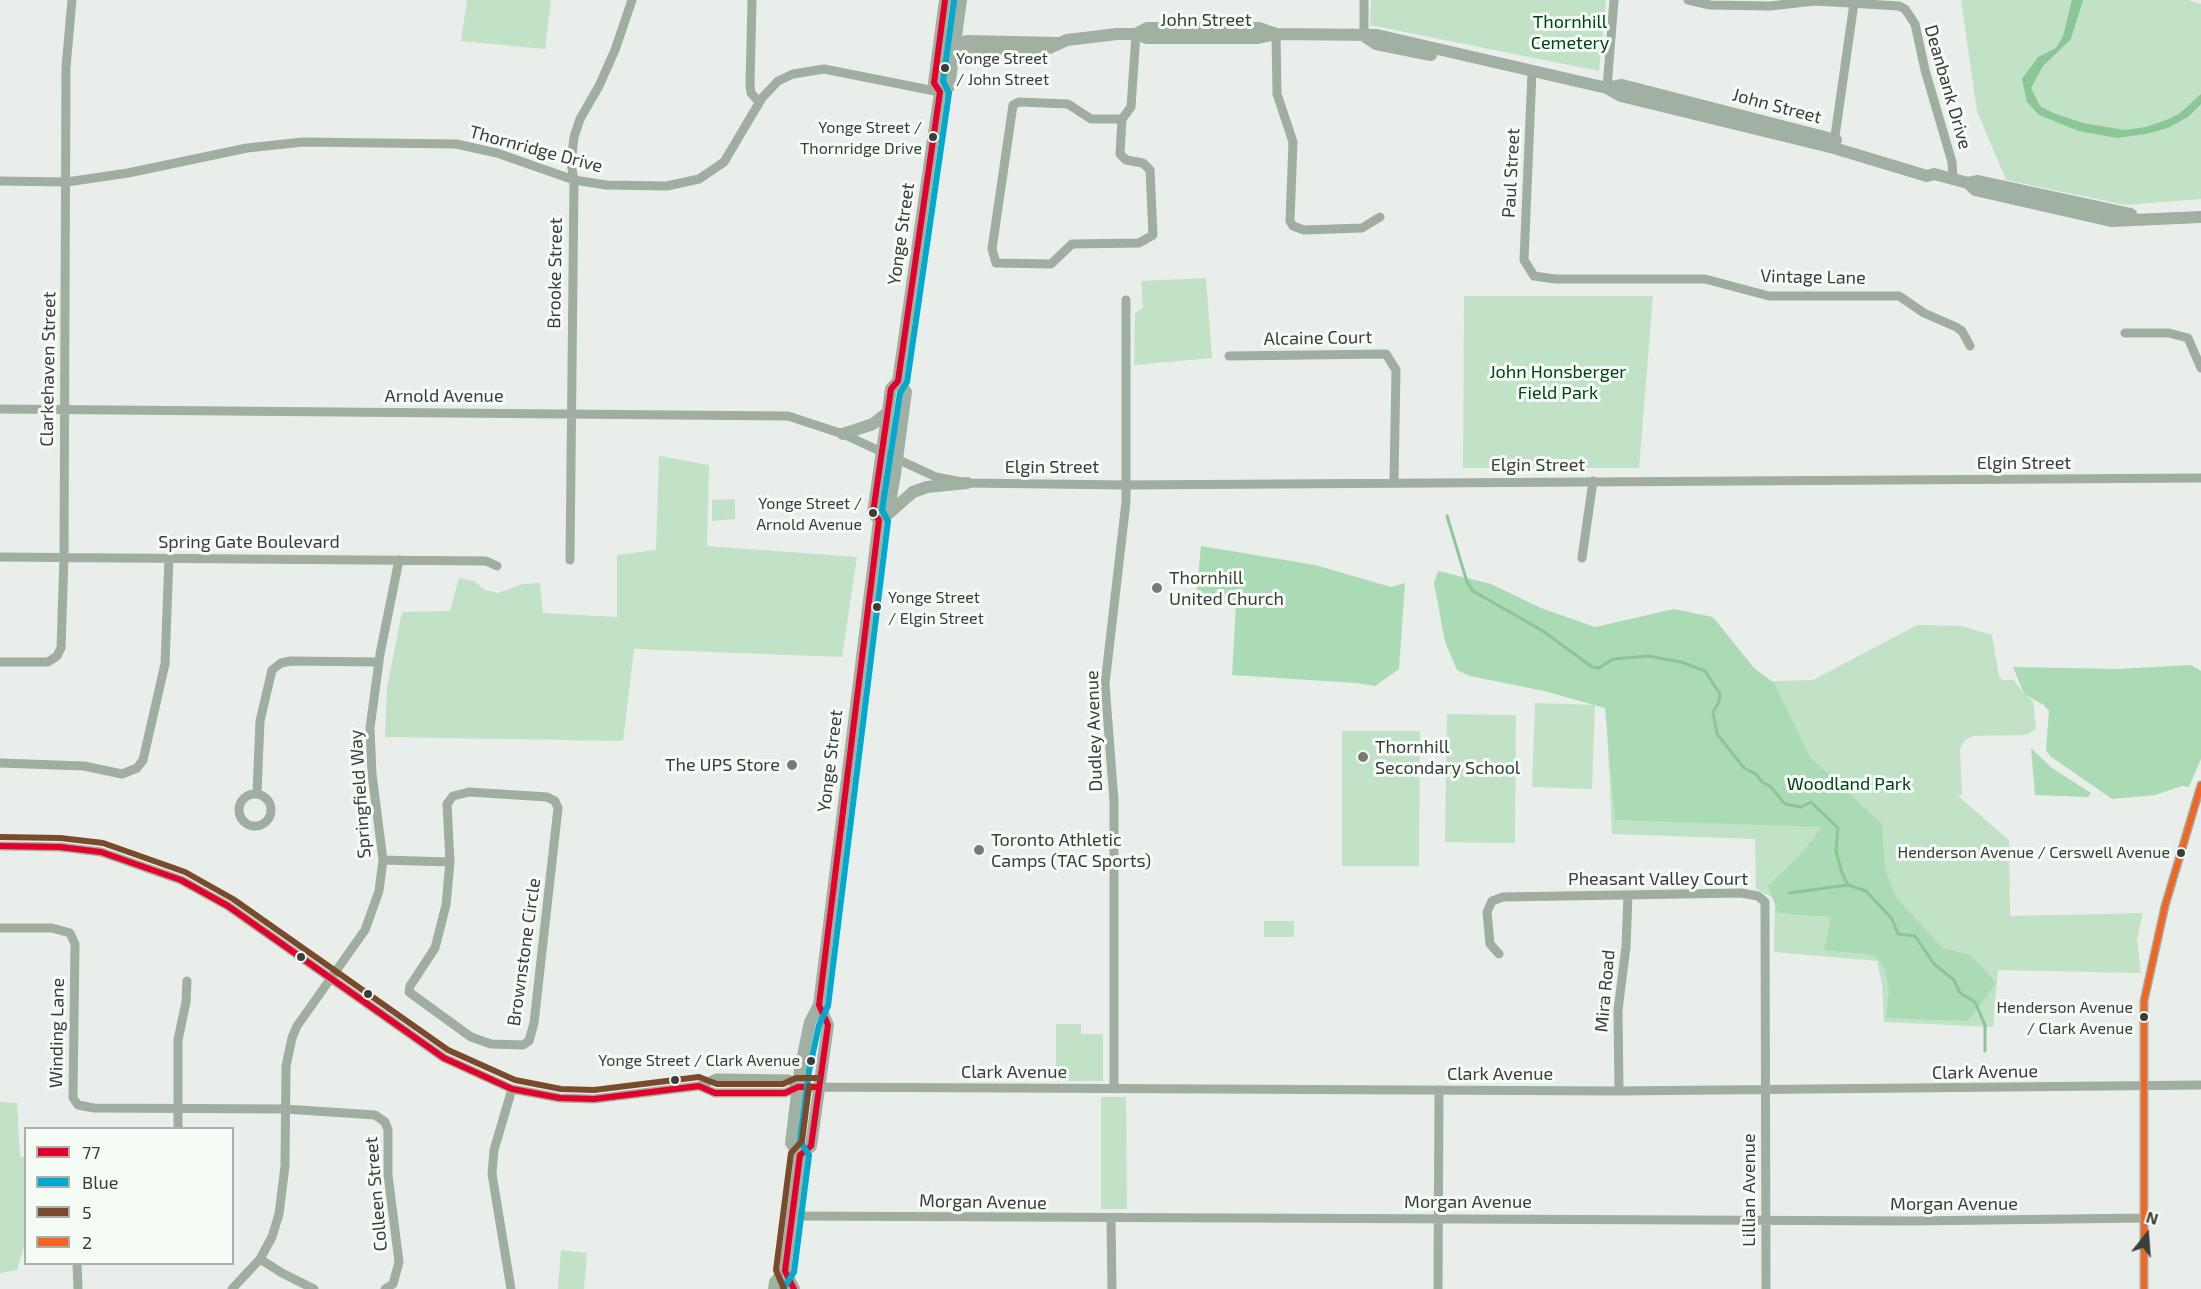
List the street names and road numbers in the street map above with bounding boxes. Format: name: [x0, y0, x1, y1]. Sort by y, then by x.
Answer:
street label: John Street: [1160, 9, 1252, 31]
street label: Deanbank Drive: [1920, 22, 1976, 152]
street label: John Street: [1730, 84, 1824, 128]
street label: Thornridge Drive: [467, 121, 605, 177]
street label: Paul Street: [1498, 127, 1524, 219]
street label: Yonge Street: [883, 181, 919, 287]
street label: Brooke Street: [543, 217, 567, 329]
street label: Vintage Lane: [1760, 265, 1866, 289]
street label: Clarkehaven Street: [36, 291, 60, 447]
street label: Alcaine Court: [1263, 326, 1373, 350]
street label: Arnold Avenue: [384, 385, 504, 407]
street label: Elgin Street: [1977, 452, 2071, 474]
street label: Elgin Street: [1491, 454, 1585, 476]
street label: Elgin Street: [1005, 456, 1099, 478]
street label: Spring Gate Boulevard: [158, 531, 340, 553]
street label: Dudley Avenue: [1081, 670, 1107, 792]
street label: Yonge Street: [813, 708, 847, 814]
street label: Springfield Way: [345, 729, 375, 859]
street label: Pheasant Valley Court: [1568, 868, 1748, 890]
street label: Brownstone Circle: [503, 876, 545, 1028]
street label: Mira Road: [1591, 949, 1619, 1033]
street label: Winding Lane: [45, 978, 69, 1088]
street label: Clark Avenue: [1932, 1060, 2038, 1084]
street label: Clark Avenue: [961, 1061, 1067, 1083]
street label: Clark Avenue: [1447, 1063, 1553, 1085]
street label: Lillian Avenue: [1738, 1133, 1760, 1247]
street label: Colleen Street: [360, 1136, 392, 1252]
street label: Morgan Avenue: [919, 1190, 1047, 1214]
street label: Morgan Avenue: [1404, 1191, 1532, 1213]
street label: Morgan Avenue: [1890, 1193, 2018, 1215]

